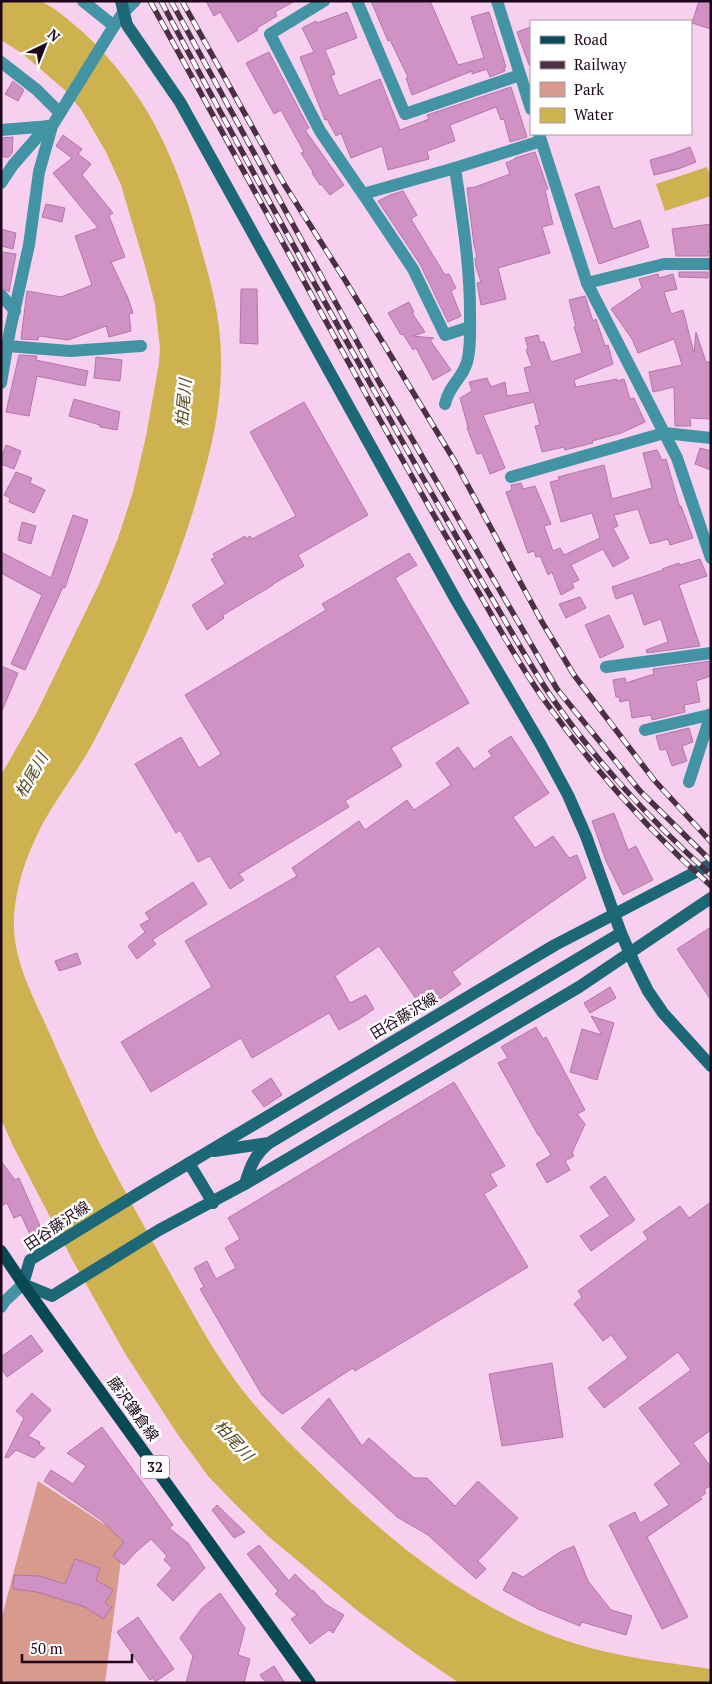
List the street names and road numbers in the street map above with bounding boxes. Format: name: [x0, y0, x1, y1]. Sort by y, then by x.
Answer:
street label: 田谷藤沢線: [366, 987, 441, 1043]
street label: 田谷藤沢線: [20, 1196, 93, 1254]
street label: 藤沢鎌倉線: [104, 1372, 164, 1445]
road number: 32: [141, 1455, 169, 1478]

